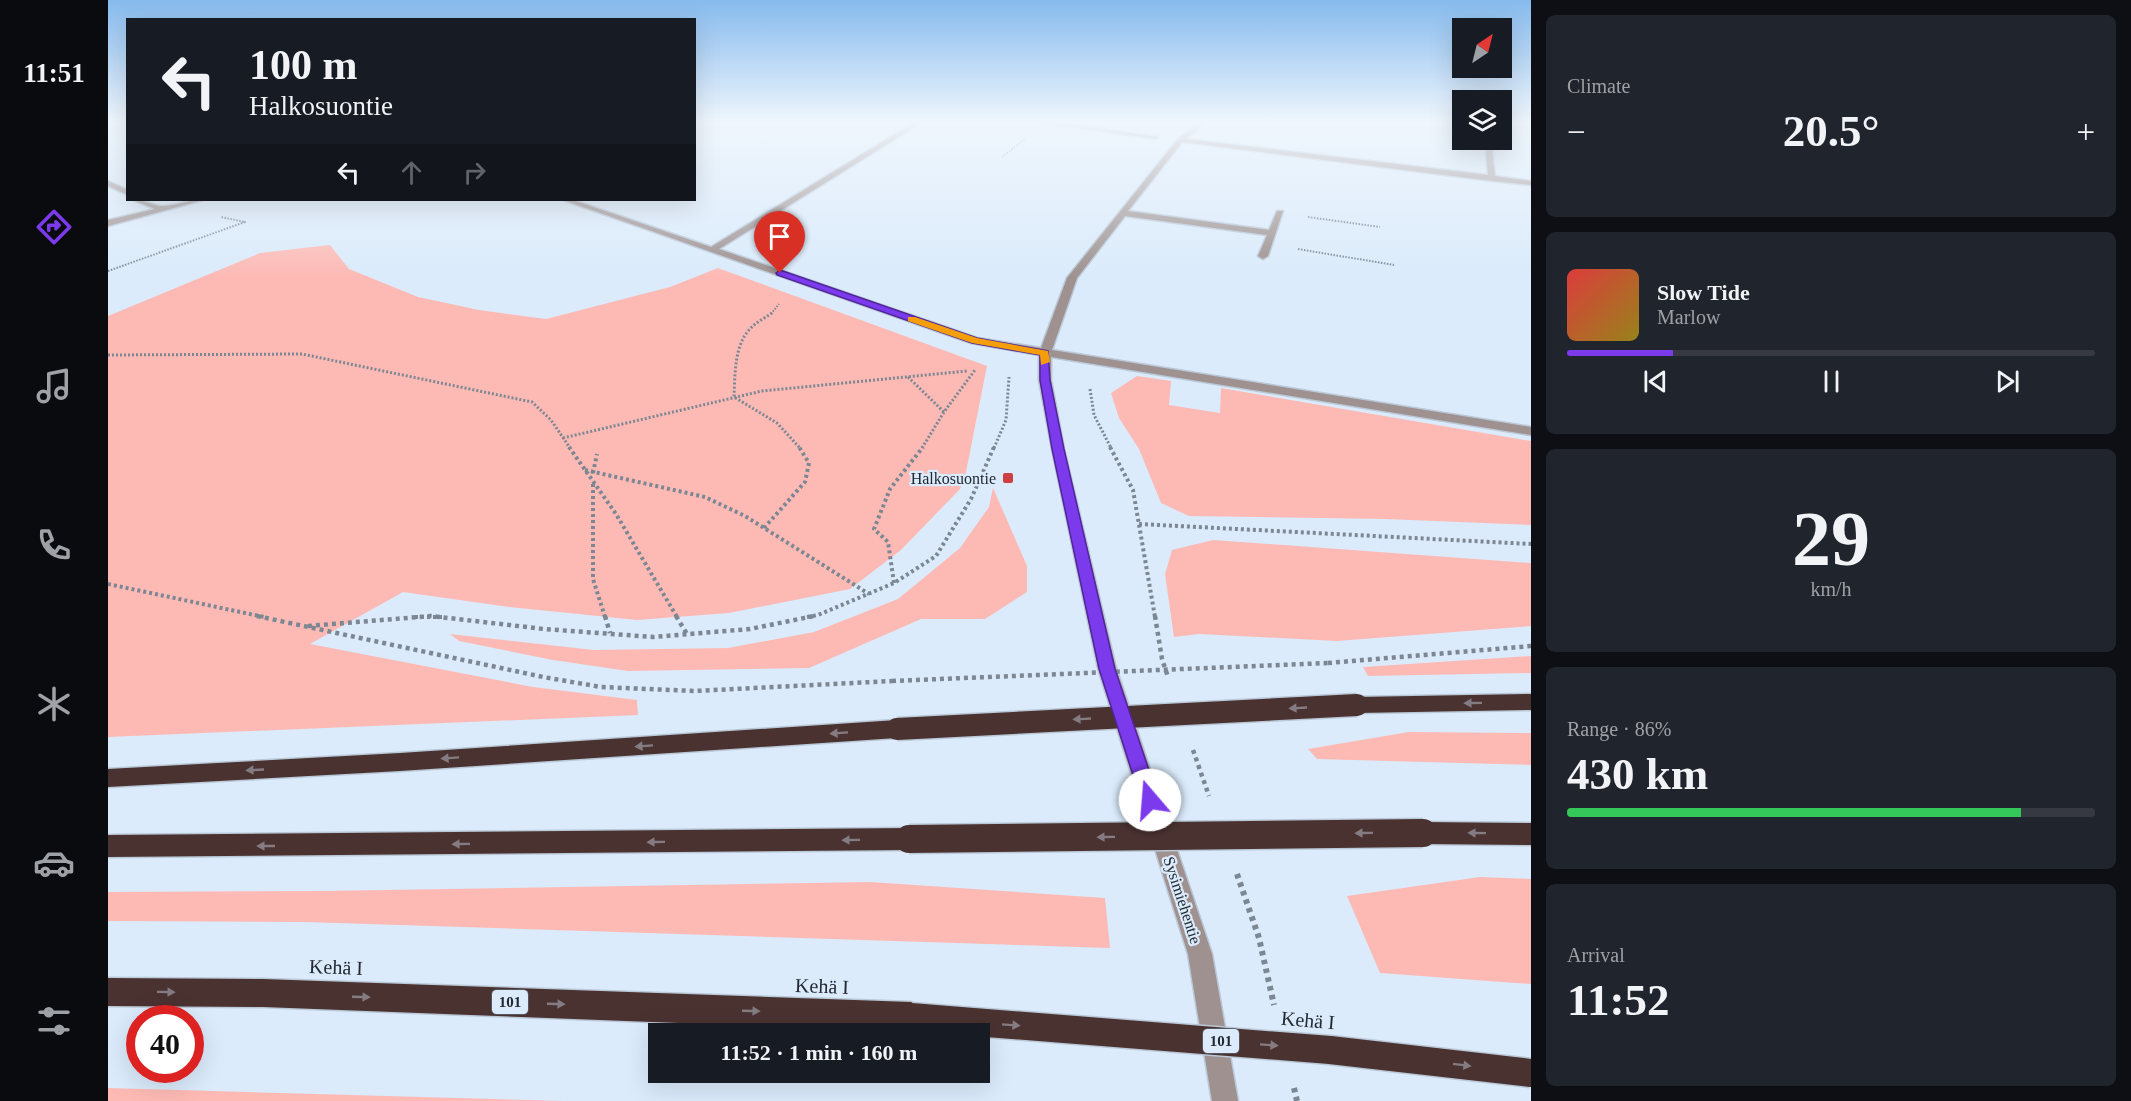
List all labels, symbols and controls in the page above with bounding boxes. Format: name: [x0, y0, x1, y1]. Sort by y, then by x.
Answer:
north arrow: [1452, 18, 1512, 78]
map controls: [1452, 18, 1512, 150]
icon: left: [150, 42, 228, 120]
text: 100 m: [249, 42, 358, 88]
text: 11:51: [23, 58, 85, 88]
text: Climate: [1567, 75, 1630, 97]
button: layers: [1452, 90, 1512, 150]
text: Halkosuontie: [249, 91, 393, 121]
text: 20.5°: [1783, 106, 1879, 156]
text: −: [1567, 114, 1586, 150]
text: +: [2076, 114, 2095, 150]
icon: left: [332, 156, 365, 189]
icon: ahead: [395, 156, 428, 189]
icon: right: [458, 156, 491, 189]
icon: directions: [33, 206, 75, 248]
pin: [754, 211, 805, 273]
icon: arrive: [763, 220, 796, 253]
text: Slow Tide: [1657, 280, 1750, 305]
text: Marlow: [1657, 306, 1720, 328]
icon: music: [33, 365, 75, 407]
icon: previous: [1639, 365, 1672, 398]
icon: pause: [1815, 365, 1848, 398]
icon: next: [1991, 365, 2024, 398]
place label: Halkosuontie: [911, 470, 996, 487]
marker: Halkosuontie: [1001, 471, 1015, 485]
text: 29: [1792, 495, 1870, 582]
icon: phone: [33, 524, 75, 566]
text: km/h: [1810, 578, 1852, 600]
icon: climate: [33, 683, 75, 725]
one-way arrow: [1463, 698, 1482, 708]
one-way arrow: [1289, 704, 1308, 713]
one-way arrow: [1073, 715, 1092, 724]
text: Range · 86%: [1567, 718, 1671, 740]
one-way arrow: [829, 728, 848, 737]
one-way arrow: [635, 741, 654, 750]
text: 430 km: [1567, 749, 1708, 799]
one-way arrow: [440, 754, 459, 763]
one-way arrow: [246, 766, 265, 775]
position arrow: [1118, 768, 1182, 832]
one-way arrow: [1467, 828, 1486, 838]
one-way arrow: [1355, 829, 1374, 838]
one-way arrow: [1097, 832, 1116, 842]
one-way arrow: [841, 835, 860, 845]
one-way arrow: [646, 837, 665, 847]
one-way arrow: [451, 839, 470, 849]
one-way arrow: [256, 841, 275, 851]
icon: car: [33, 842, 75, 884]
street label: Sysimiehentie: [1159, 854, 1205, 946]
text: Arrival: [1567, 944, 1625, 966]
street label: Kehä I: [309, 955, 363, 979]
street label: Kehä I: [795, 974, 849, 998]
text: 11:52: [1567, 975, 1670, 1025]
one-way arrow: [157, 987, 176, 997]
road number: 101: [492, 990, 528, 1014]
one-way arrow: [352, 992, 371, 1001]
one-way arrow: [547, 999, 566, 1009]
icon: filters: [33, 1000, 75, 1042]
speed limit sign: 40: [126, 1005, 204, 1083]
one-way arrow: [742, 1007, 761, 1016]
street label: Kehä I: [1280, 1007, 1336, 1033]
one-way arrow: [1002, 1020, 1021, 1030]
road number: 101: [1203, 1029, 1239, 1053]
text: 11:52 · 1 min · 160 m: [721, 1040, 917, 1065]
one-way arrow: [1259, 1040, 1278, 1050]
one-way arrow: [1453, 1060, 1472, 1070]

